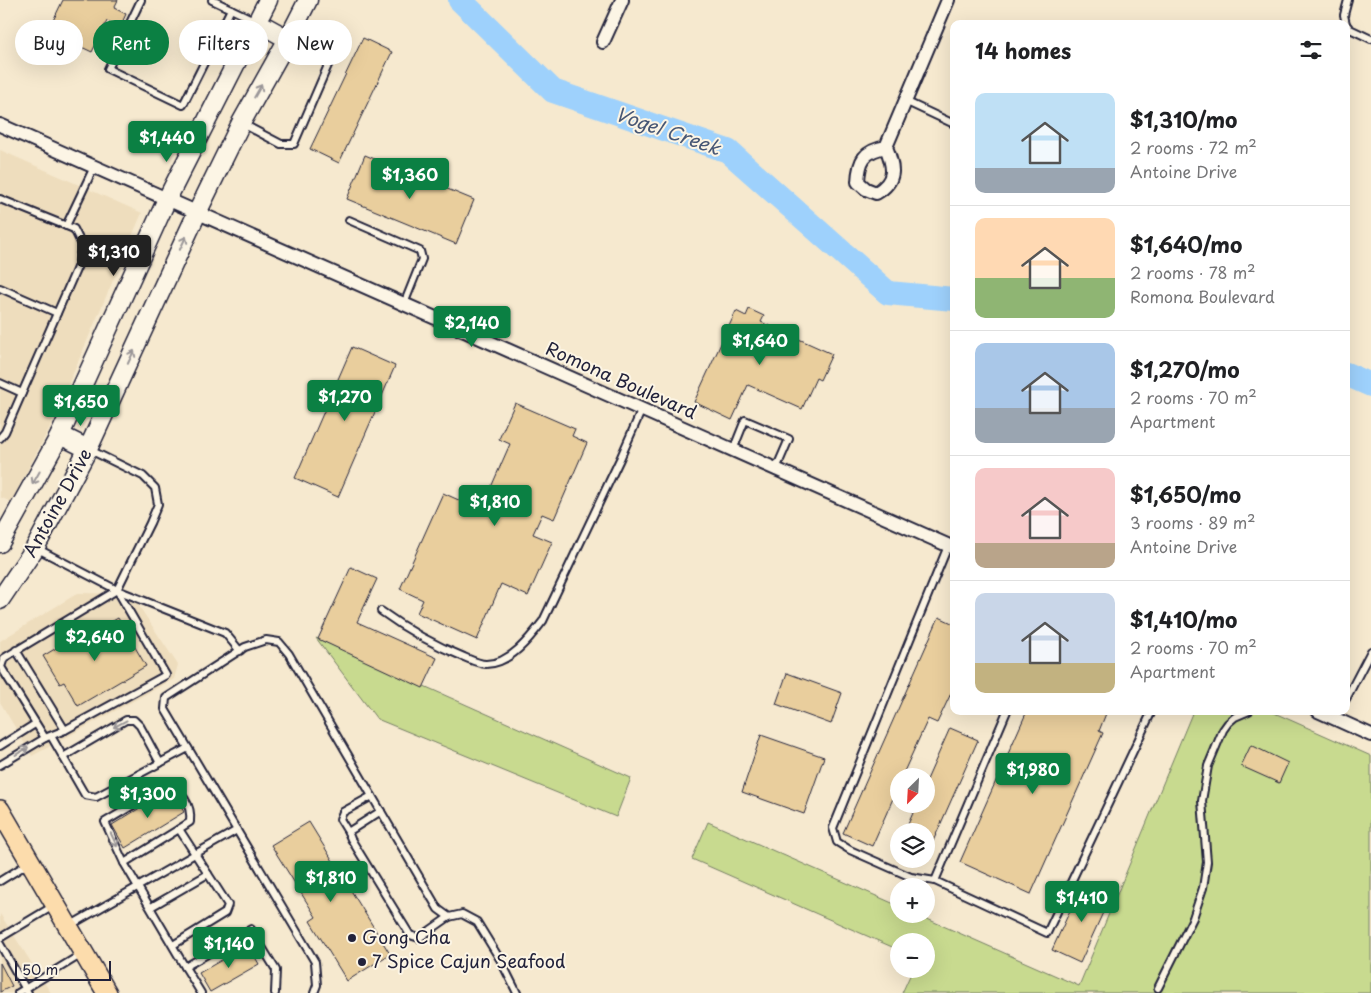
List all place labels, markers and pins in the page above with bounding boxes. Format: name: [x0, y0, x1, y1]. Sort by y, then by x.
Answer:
pin: $1,440: [126, 120, 208, 163]
pin: $1,360: [369, 158, 451, 200]
pin: $1,310: [73, 234, 155, 277]
pin: $2,140: [431, 306, 513, 348]
pin: $1,640: [719, 324, 801, 366]
pin: $1,270: [304, 380, 386, 422]
pin: $1,650: [40, 384, 122, 427]
pin: $1,810: [454, 484, 536, 527]
pin: $2,640: [54, 620, 136, 662]
pin: $1,980: [992, 752, 1074, 795]
pin: $1,300: [107, 776, 189, 819]
pin: $1,810: [290, 860, 372, 903]
pin: $1,410: [1041, 880, 1123, 923]
place label: Gong Cha: [362, 923, 451, 950]
pin: $1,140: [188, 926, 270, 969]
marker: Gong Cha: [346, 932, 358, 944]
place label: 7 Spice Cajun Seafood: [372, 947, 566, 974]
marker: 7 Spice Cajun Seafood: [356, 956, 368, 968]

